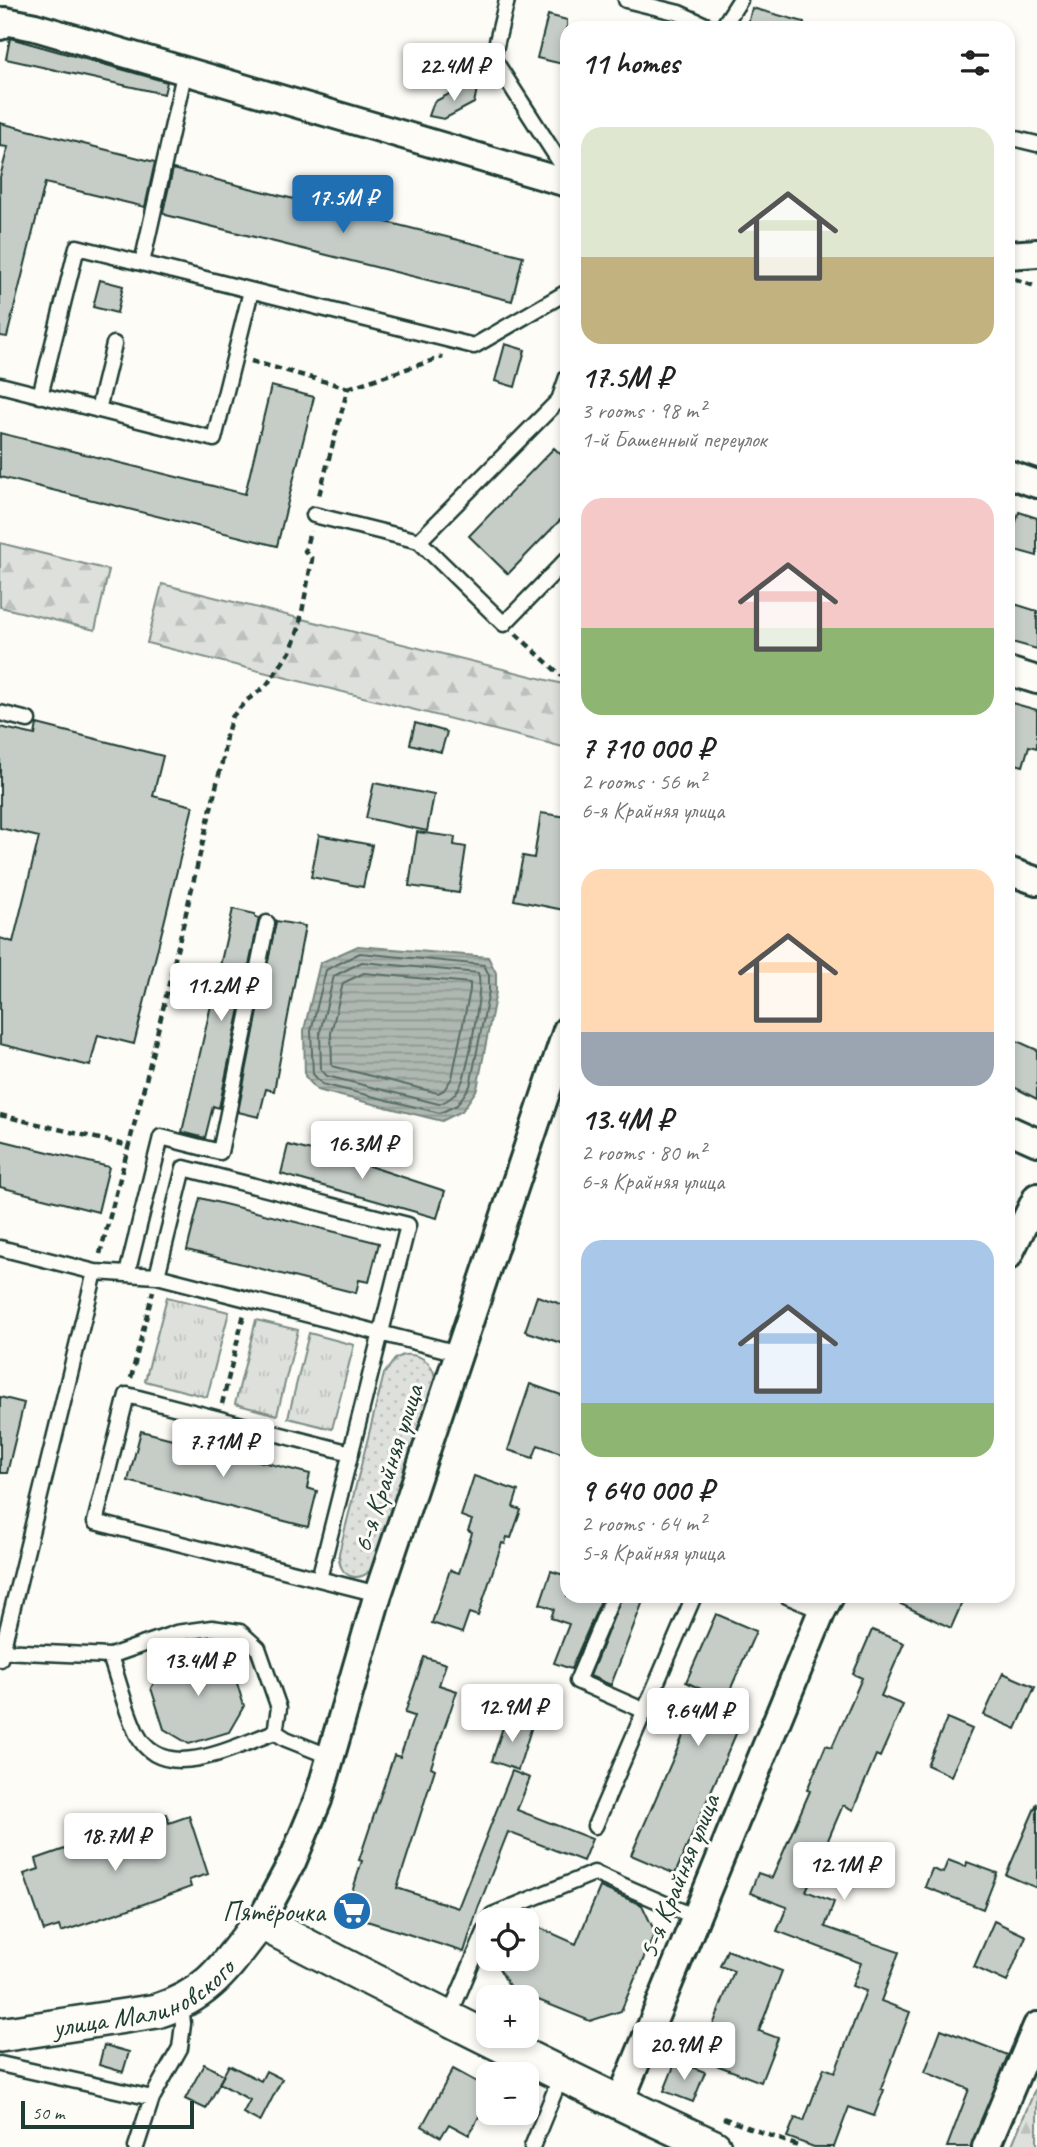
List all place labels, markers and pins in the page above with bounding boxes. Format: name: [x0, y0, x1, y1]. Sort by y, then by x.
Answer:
pin: 22.4M ₽: [389, 43, 519, 103]
pin: 17.5M ₽: [278, 176, 408, 235]
pin: 11.2M ₽: [156, 964, 286, 1023]
pin: 16.3M ₽: [297, 1122, 427, 1181]
pin: 7.71M ₽: [158, 1420, 288, 1479]
pin: 13.4M ₽: [133, 1638, 263, 1698]
pin: 12.9M ₽: [447, 1684, 577, 1744]
pin: 9.64M ₽: [633, 1688, 763, 1748]
pin: 18.7M ₽: [50, 1814, 180, 1873]
pin: 12.1M ₽: [779, 1842, 909, 1902]
supermarket icon: Пятёрочка: [331, 1890, 373, 1932]
place label: Пятёрочка: [222, 1894, 327, 1929]
pin: 20.9M ₽: [619, 2022, 749, 2082]

